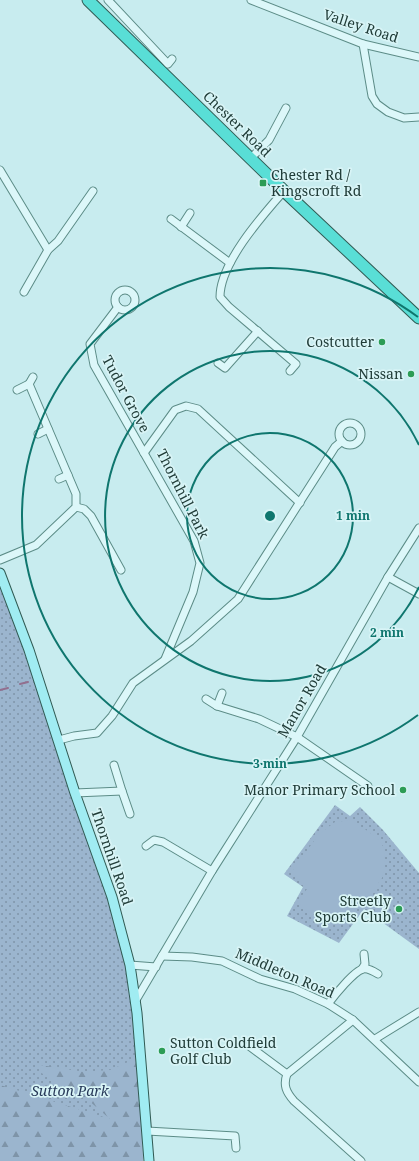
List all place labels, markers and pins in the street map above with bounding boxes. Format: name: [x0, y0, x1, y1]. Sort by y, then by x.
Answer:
place label: Chester Rd / Kingscroft Rd: [271, 165, 362, 200]
marker: Chester Rd / Kingscroft Rd: [258, 178, 268, 188]
place label: Costcutter: [306, 332, 374, 351]
marker: Costcutter: [377, 337, 387, 347]
place label: Nissan: [358, 364, 403, 383]
marker: Nissan: [406, 369, 416, 379]
centre of rings: [263, 509, 277, 523]
place label: Manor Primary School: [244, 780, 396, 799]
marker: Manor Primary School: [398, 785, 408, 795]
place label: Streetly Sports Club: [315, 891, 391, 926]
marker: Streetly Sports Club: [394, 904, 404, 914]
place label: Sutton Coldfield Golf Club: [170, 1033, 277, 1068]
marker: Sutton Coldfield Golf Club: [157, 1046, 167, 1056]

